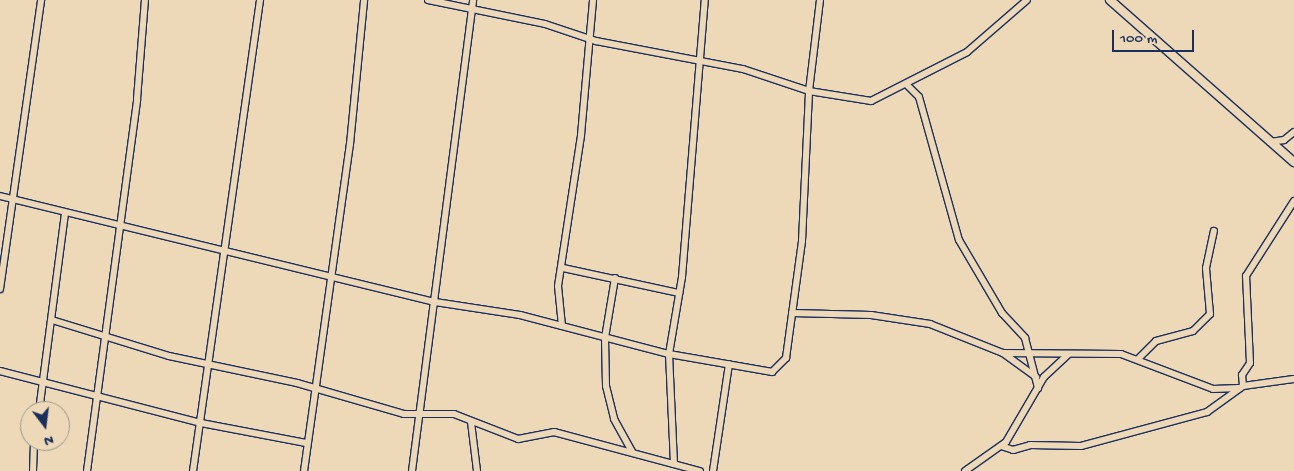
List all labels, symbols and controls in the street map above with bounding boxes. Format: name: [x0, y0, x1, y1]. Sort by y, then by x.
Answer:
scale bar: [1114, 20, 1196, 52]
text: 100 m: [1120, 30, 1157, 48]
north arrow: [20, 401, 70, 451]
text: N: [42, 431, 55, 449]

